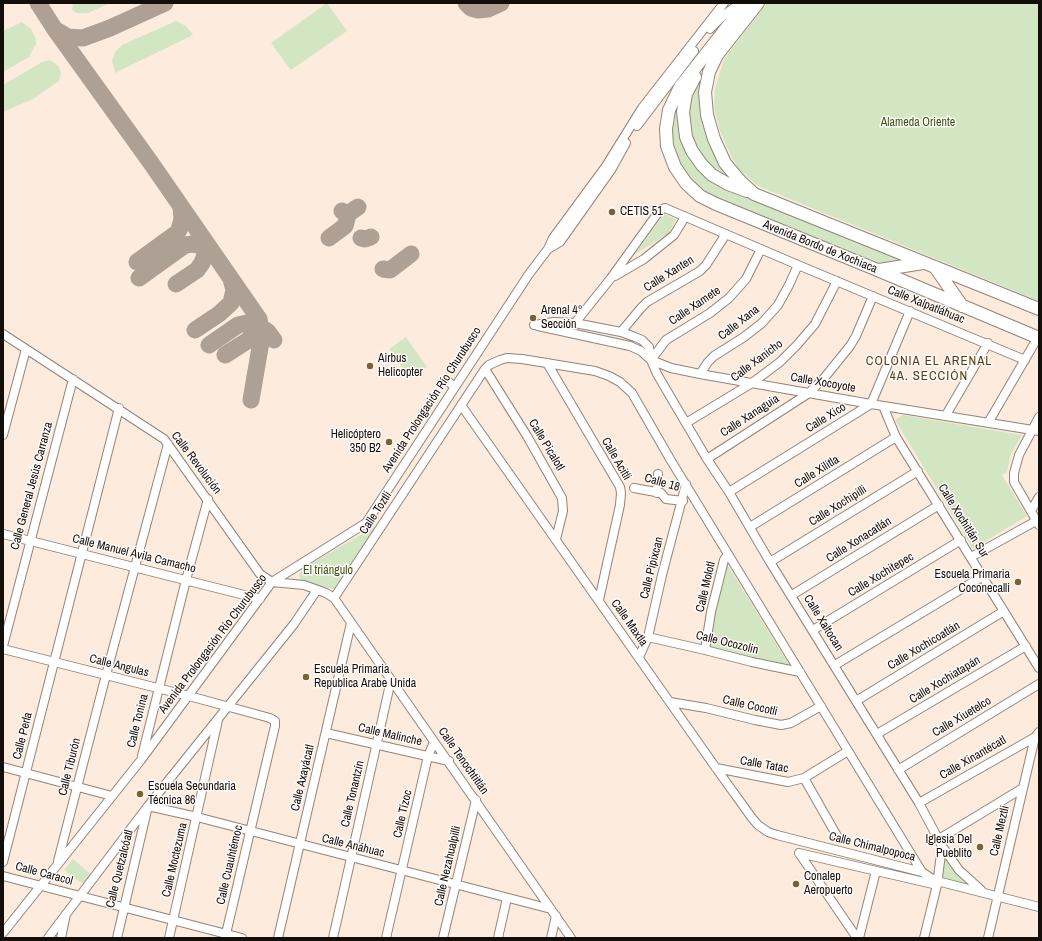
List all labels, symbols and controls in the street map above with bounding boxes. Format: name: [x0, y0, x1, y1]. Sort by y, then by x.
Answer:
park label: Alameda Oriente: [881, 116, 955, 130]
place label: CETIS 51: [620, 205, 663, 219]
marker: CETIS 51: [607, 207, 617, 217]
street label: Avenida Bordo de Xochiaca: [761, 217, 879, 277]
street label: Calle Xanten: [641, 253, 697, 295]
street label: Calle Xalpatláhuac: [885, 283, 967, 327]
street label: Calle Xamete: [667, 284, 723, 328]
street label: Calle Xana: [716, 303, 762, 343]
place label: Arenal 4° Sección: [541, 304, 582, 332]
marker: Arenal 4° Sección: [528, 313, 538, 323]
street label: Avenida Prolongación Río Churubusco: [380, 325, 484, 475]
street label: Calle Xanicho: [728, 337, 786, 385]
place label: Airbus Helicopter: [378, 352, 423, 380]
district label: COLONIA EL ARENAL 4A. SECCIÓN: [866, 354, 992, 385]
marker: Airbus Helicopter: [365, 361, 375, 371]
street label: Calle Xocoyote: [789, 370, 857, 396]
street label: Calle Xanaguia: [718, 392, 782, 440]
street label: Calle Xico: [803, 400, 849, 436]
street label: Calle Picalotl: [525, 417, 567, 473]
street label: Calle General Jesús Carranza: [8, 420, 56, 552]
place label: Helicóptero 350 B2: [331, 428, 381, 456]
street label: Calle Revolución: [168, 429, 224, 497]
street label: Calle Acitli: [598, 435, 634, 483]
marker: Helicóptero 350 B2: [384, 437, 394, 447]
street label: Calle Xilitla: [792, 453, 842, 491]
street label: Calle 18: [643, 471, 681, 495]
street label: Calle Xochitlán Sur: [935, 482, 991, 560]
street label: Calle Xochipilli: [806, 483, 870, 529]
street label: Calle Toztli: [357, 489, 395, 537]
street label: Calle Xonacatlán: [824, 514, 894, 566]
street label: Calle Manuel Ávila Camacho: [71, 532, 197, 576]
street label: Calle Pipixcan: [637, 535, 667, 601]
street label: Calle Xochitepec: [846, 550, 916, 600]
street label: Calle Molotl: [693, 560, 719, 614]
park label: El triángulo: [303, 564, 353, 578]
place label: Escuela Primaria Coconecalli: [935, 568, 1010, 596]
street label: Avenida Prolongación Río Churubusco: [156, 572, 270, 716]
marker: Escuela Primaria Coconecalli: [1013, 577, 1023, 587]
street label: Calle Xaltocan: [800, 592, 846, 654]
street label: Calle Maxtla: [608, 597, 650, 649]
street label: Calle Xochicoatlán: [885, 619, 963, 673]
street label: Calle Ocozolin: [694, 628, 760, 658]
street label: Calle Angulas: [88, 652, 150, 680]
street label: Calle Xochiatapán: [907, 653, 983, 707]
place label: Escuela Primaria Republica Arabe Unida: [314, 663, 416, 691]
marker: Escuela Primaria Republica Arabe Unida: [301, 672, 311, 682]
street label: Calle Tonina: [124, 693, 152, 749]
street label: Calle Cocotli: [721, 693, 779, 719]
street label: Calle Xiuetelco: [930, 694, 994, 740]
street label: Calle Perla: [10, 711, 36, 761]
street label: Calle Malinche: [357, 721, 423, 749]
street label: Calle Tenochtitlán: [435, 725, 491, 797]
street label: Calle Xinantécatl: [937, 733, 1009, 783]
street label: Calle Tiburón: [56, 737, 84, 797]
street label: Calle Axayácatl: [288, 743, 318, 813]
street label: Calle Tatac: [739, 754, 789, 776]
street label: Calle Tonantzín: [338, 759, 368, 829]
place label: Escuela Secundaria Técnica 86: [148, 780, 236, 808]
marker: Escuela Secundaria Técnica 86: [135, 789, 145, 799]
street label: Calle Tízoc: [390, 789, 416, 839]
street label: Calle Meztli: [987, 804, 1013, 858]
street label: Calle Moctezuma: [159, 821, 191, 899]
street label: Calle Cuauhtémoc: [214, 824, 246, 906]
street label: Calle Nezahualpilli: [432, 824, 464, 908]
street label: Calle Quetzalcóatl: [103, 829, 137, 909]
street label: Calle Chimalpopoca: [827, 829, 917, 865]
street label: Calle Anáhuac: [320, 831, 386, 861]
place label: Iglesia Del Pueblito: [926, 833, 972, 861]
marker: Iglesia Del Pueblito: [975, 842, 985, 852]
street label: Calle Caracol: [14, 859, 74, 889]
place label: Conalep Aeropuerto: [804, 870, 853, 898]
marker: Conalep Aeropuerto: [791, 879, 801, 889]

